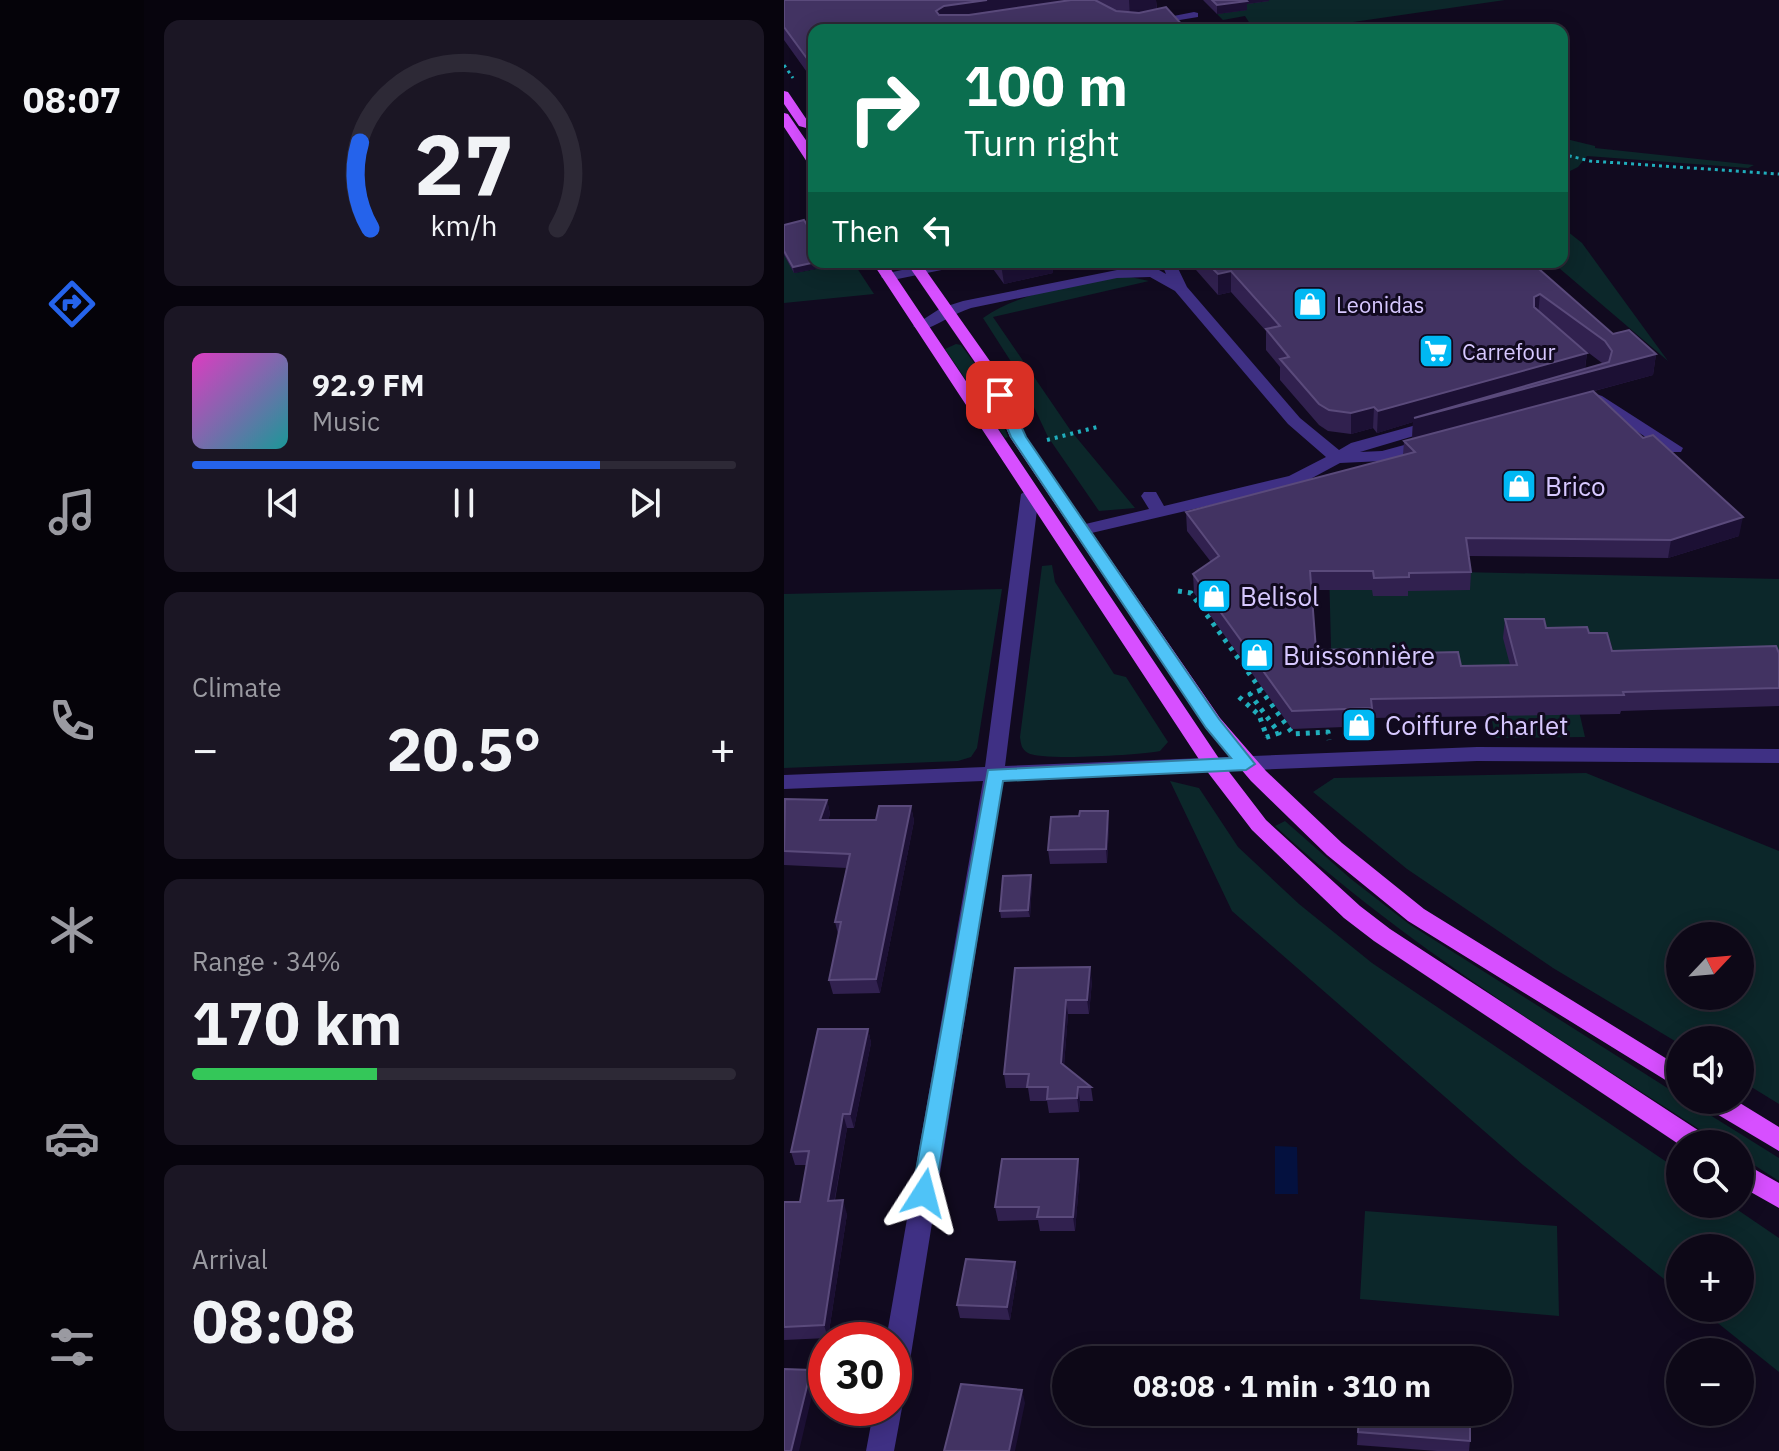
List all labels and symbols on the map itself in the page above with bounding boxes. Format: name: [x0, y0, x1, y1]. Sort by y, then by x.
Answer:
shop icon: Leonidas: [1291, 285, 1329, 323]
place label: Leonidas: [1336, 290, 1424, 319]
supermarket icon: Carrefour: [1417, 332, 1455, 370]
place label: Carrefour: [1462, 337, 1555, 366]
pin: [966, 361, 1034, 429]
shop icon: Brico: [1500, 467, 1538, 505]
place label: Brico: [1545, 469, 1606, 503]
shop icon: Belisol: [1195, 577, 1233, 615]
place label: Belisol: [1240, 579, 1319, 613]
shop icon: Buissonnière: [1238, 636, 1276, 674]
place label: Buissonnière: [1283, 638, 1435, 672]
shop icon: Coiffure Charlet: [1340, 706, 1378, 744]
place label: Coiffure Charlet: [1385, 708, 1568, 742]
north arrow: [1666, 922, 1754, 1010]
position arrow: [882, 1151, 966, 1235]
speed limit sign: 30: [808, 1322, 912, 1426]

